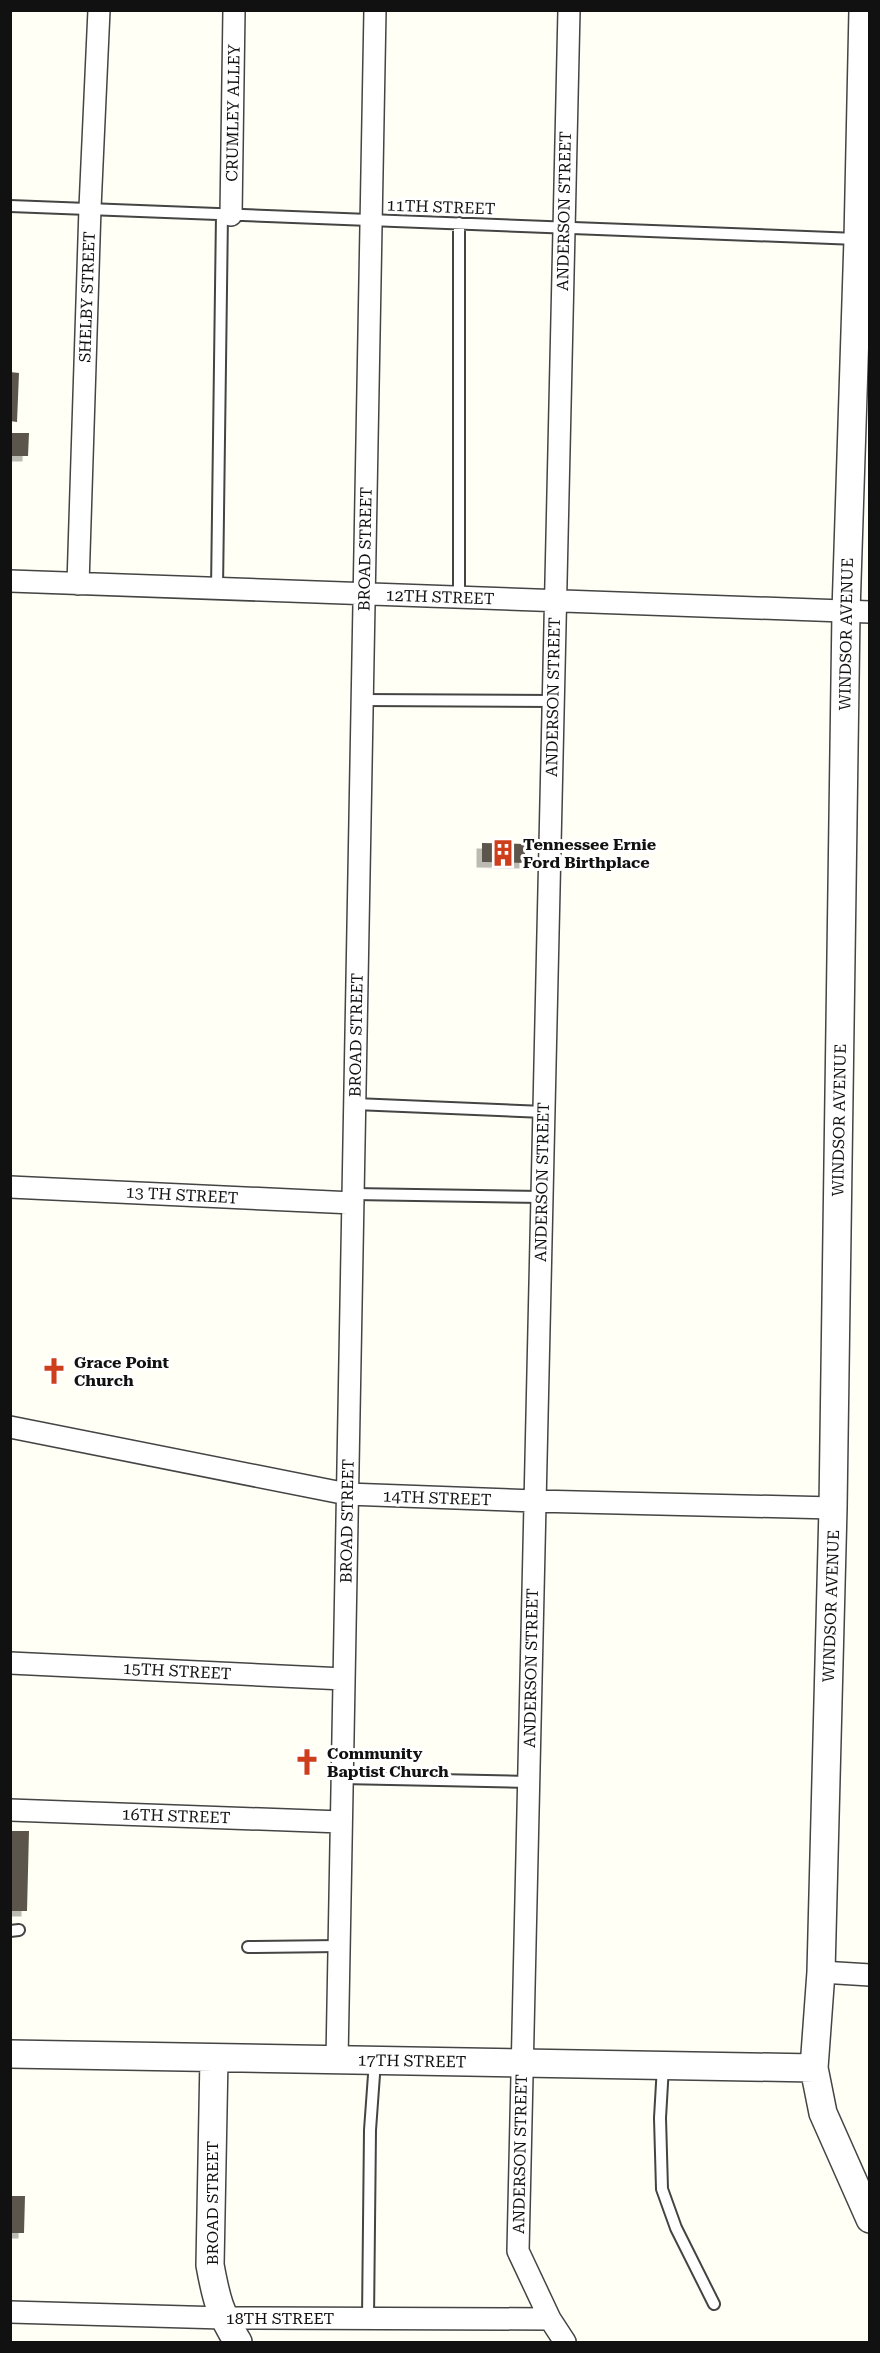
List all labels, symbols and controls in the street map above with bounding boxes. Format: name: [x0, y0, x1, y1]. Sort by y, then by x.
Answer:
street label: CRUMLEY ALLEY: [222, 44, 244, 182]
street label: ANDERSON STREET: [553, 131, 575, 291]
street label: 11TH STREET: [386, 196, 496, 218]
street label: SHELBY STREET: [75, 231, 99, 363]
street label: BROAD STREET: [354, 486, 376, 611]
street label: WINDSOR AVENUE: [835, 558, 857, 710]
street label: 12TH STREET: [385, 586, 495, 608]
street label: ANDERSON STREET: [542, 617, 564, 777]
place label: Tennessee Ernie Ford Birthplace: [523, 835, 656, 872]
building icon: Tennessee Ernie Ford Birthplace: [488, 838, 518, 868]
street label: BROAD STREET: [345, 972, 367, 1097]
street label: WINDSOR AVENUE: [828, 1044, 850, 1196]
street label: ANDERSON STREET: [531, 1102, 553, 1262]
street label: 13 TH STREET: [125, 1183, 239, 1207]
place label: Grace Point Church: [74, 1353, 170, 1390]
church icon: Grace Point Church: [39, 1356, 69, 1386]
street label: BROAD STREET: [336, 1458, 358, 1583]
street label: 14TH STREET: [382, 1487, 492, 1509]
street label: WINDSOR AVENUE: [819, 1529, 843, 1683]
street label: ANDERSON STREET: [520, 1588, 542, 1748]
street label: 15TH STREET: [122, 1659, 232, 1683]
place label: Community Baptist Church: [327, 1744, 449, 1781]
church icon: Community Baptist Church: [292, 1747, 322, 1777]
street label: 16TH STREET: [121, 1805, 231, 1827]
street label: 17TH STREET: [358, 2051, 467, 2071]
street label: ANDERSON STREET: [509, 2074, 531, 2234]
street label: BROAD STREET: [203, 2141, 222, 2265]
street label: 18TH STREET: [226, 2309, 335, 2328]

